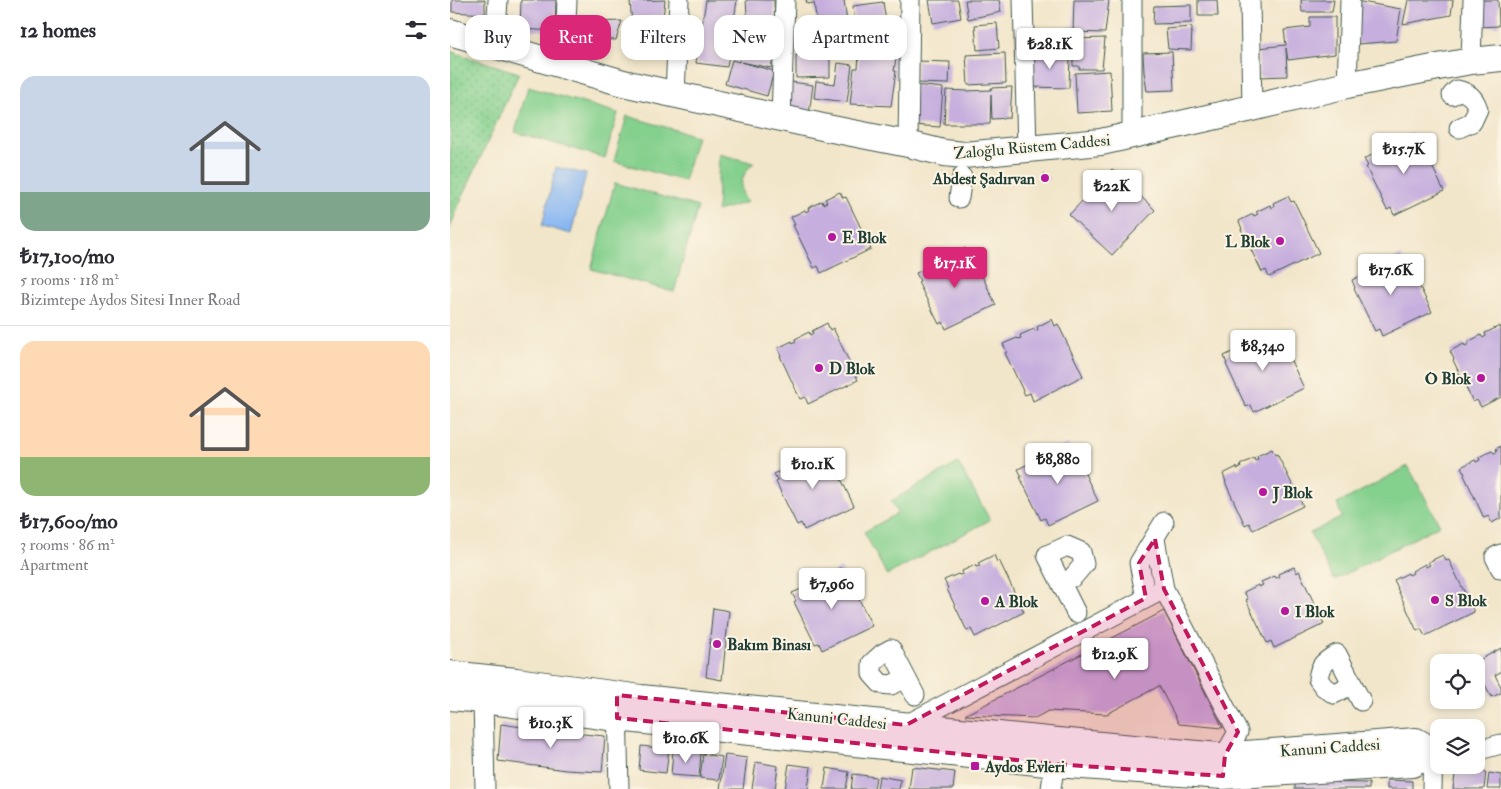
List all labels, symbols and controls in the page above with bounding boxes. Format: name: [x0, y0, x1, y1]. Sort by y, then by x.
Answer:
chip: Buy: [465, 15, 530, 60]
chip: Rent: [540, 15, 611, 60]
chip: Filters: [621, 15, 704, 60]
chip: New: [714, 15, 784, 60]
chip: Apartment: [794, 15, 907, 60]
icon: filters: [402, 16, 430, 44]
text: 12 homes: [20, 17, 96, 44]
pin: ₺28.1K: [1009, 28, 1091, 70]
text: ₺28.1K: [1028, 34, 1072, 54]
icon: home: [180, 108, 270, 198]
street label: Zaloğlu Rüstem Caddesi: [953, 130, 1111, 164]
pin: ₺15.7K: [1363, 132, 1445, 175]
text: ₺15.7K: [1383, 139, 1425, 159]
place label: Abdest Şadırvan: [932, 169, 1036, 189]
pin: ₺22K: [1082, 170, 1142, 212]
marker: Abdest Şadırvan: [1039, 172, 1051, 184]
text: ₺22K: [1094, 176, 1130, 196]
place label: E Blok: [842, 228, 887, 248]
marker: E Blok: [826, 231, 838, 243]
place label: L Blok: [1225, 232, 1270, 252]
marker: L Blok: [1274, 235, 1286, 247]
text: ₺17,100/mo: [20, 243, 114, 270]
pin: ₺17.1K: [914, 246, 996, 289]
text: ₺17.1K: [934, 253, 976, 273]
pin: ₺17.6K: [1350, 254, 1432, 296]
text: ₺17.6K: [1369, 260, 1413, 280]
text: 5 rooms · 118 m²: [20, 270, 119, 290]
text: Bizimtepe Aydos Sitesi Inner Road: [20, 290, 240, 310]
pin: ₺8,340: [1222, 330, 1304, 372]
text: ₺8,340: [1241, 336, 1285, 356]
place label: D Blok: [829, 359, 875, 379]
marker: D Blok: [813, 362, 825, 374]
place label: O Blok: [1425, 369, 1471, 389]
marker: O Blok: [1475, 372, 1487, 384]
icon: home: [180, 374, 270, 464]
pin: ₺8,880: [1017, 442, 1099, 485]
pin: ₺10.1K: [772, 448, 854, 490]
text: ₺8,880: [1036, 449, 1080, 469]
text: ₺10.1K: [792, 454, 834, 474]
place label: J Blok: [1272, 483, 1313, 504]
marker: J Blok: [1257, 486, 1269, 498]
text: ₺17,600/mo: [20, 508, 118, 535]
text: 3 rooms · 86 m²: [20, 535, 114, 555]
text: Apartment: [20, 555, 88, 575]
pin: ₺7,960: [791, 568, 873, 610]
text: ₺7,960: [810, 574, 854, 594]
place label: S Blok: [1445, 591, 1487, 611]
place label: A Blok: [994, 592, 1039, 612]
marker: S Blok: [1429, 594, 1441, 606]
marker: A Blok: [979, 595, 991, 607]
place label: I Blok: [1295, 602, 1335, 622]
marker: I Blok: [1279, 605, 1291, 617]
place label: Bakım Binası: [727, 635, 812, 655]
marker: Bakım Binası: [711, 638, 723, 650]
pin: ₺12.9K: [1074, 638, 1156, 680]
text: ₺12.9K: [1092, 644, 1138, 664]
map controls: [1430, 654, 1485, 774]
button: locate: [1430, 654, 1485, 709]
street label: Kanuni Caddesi: [786, 704, 888, 734]
pin: ₺10.3K: [510, 706, 592, 749]
text: ₺10.3K: [529, 713, 573, 733]
button: layers: [1430, 719, 1485, 774]
pin: ₺10.6K: [645, 722, 727, 764]
text: ₺10.6K: [663, 728, 709, 748]
street label: Kanuni Caddesi: [1279, 735, 1381, 761]
place label: Aydos Evleri: [984, 757, 1066, 778]
marker: Aydos Evleri: [969, 760, 981, 772]

